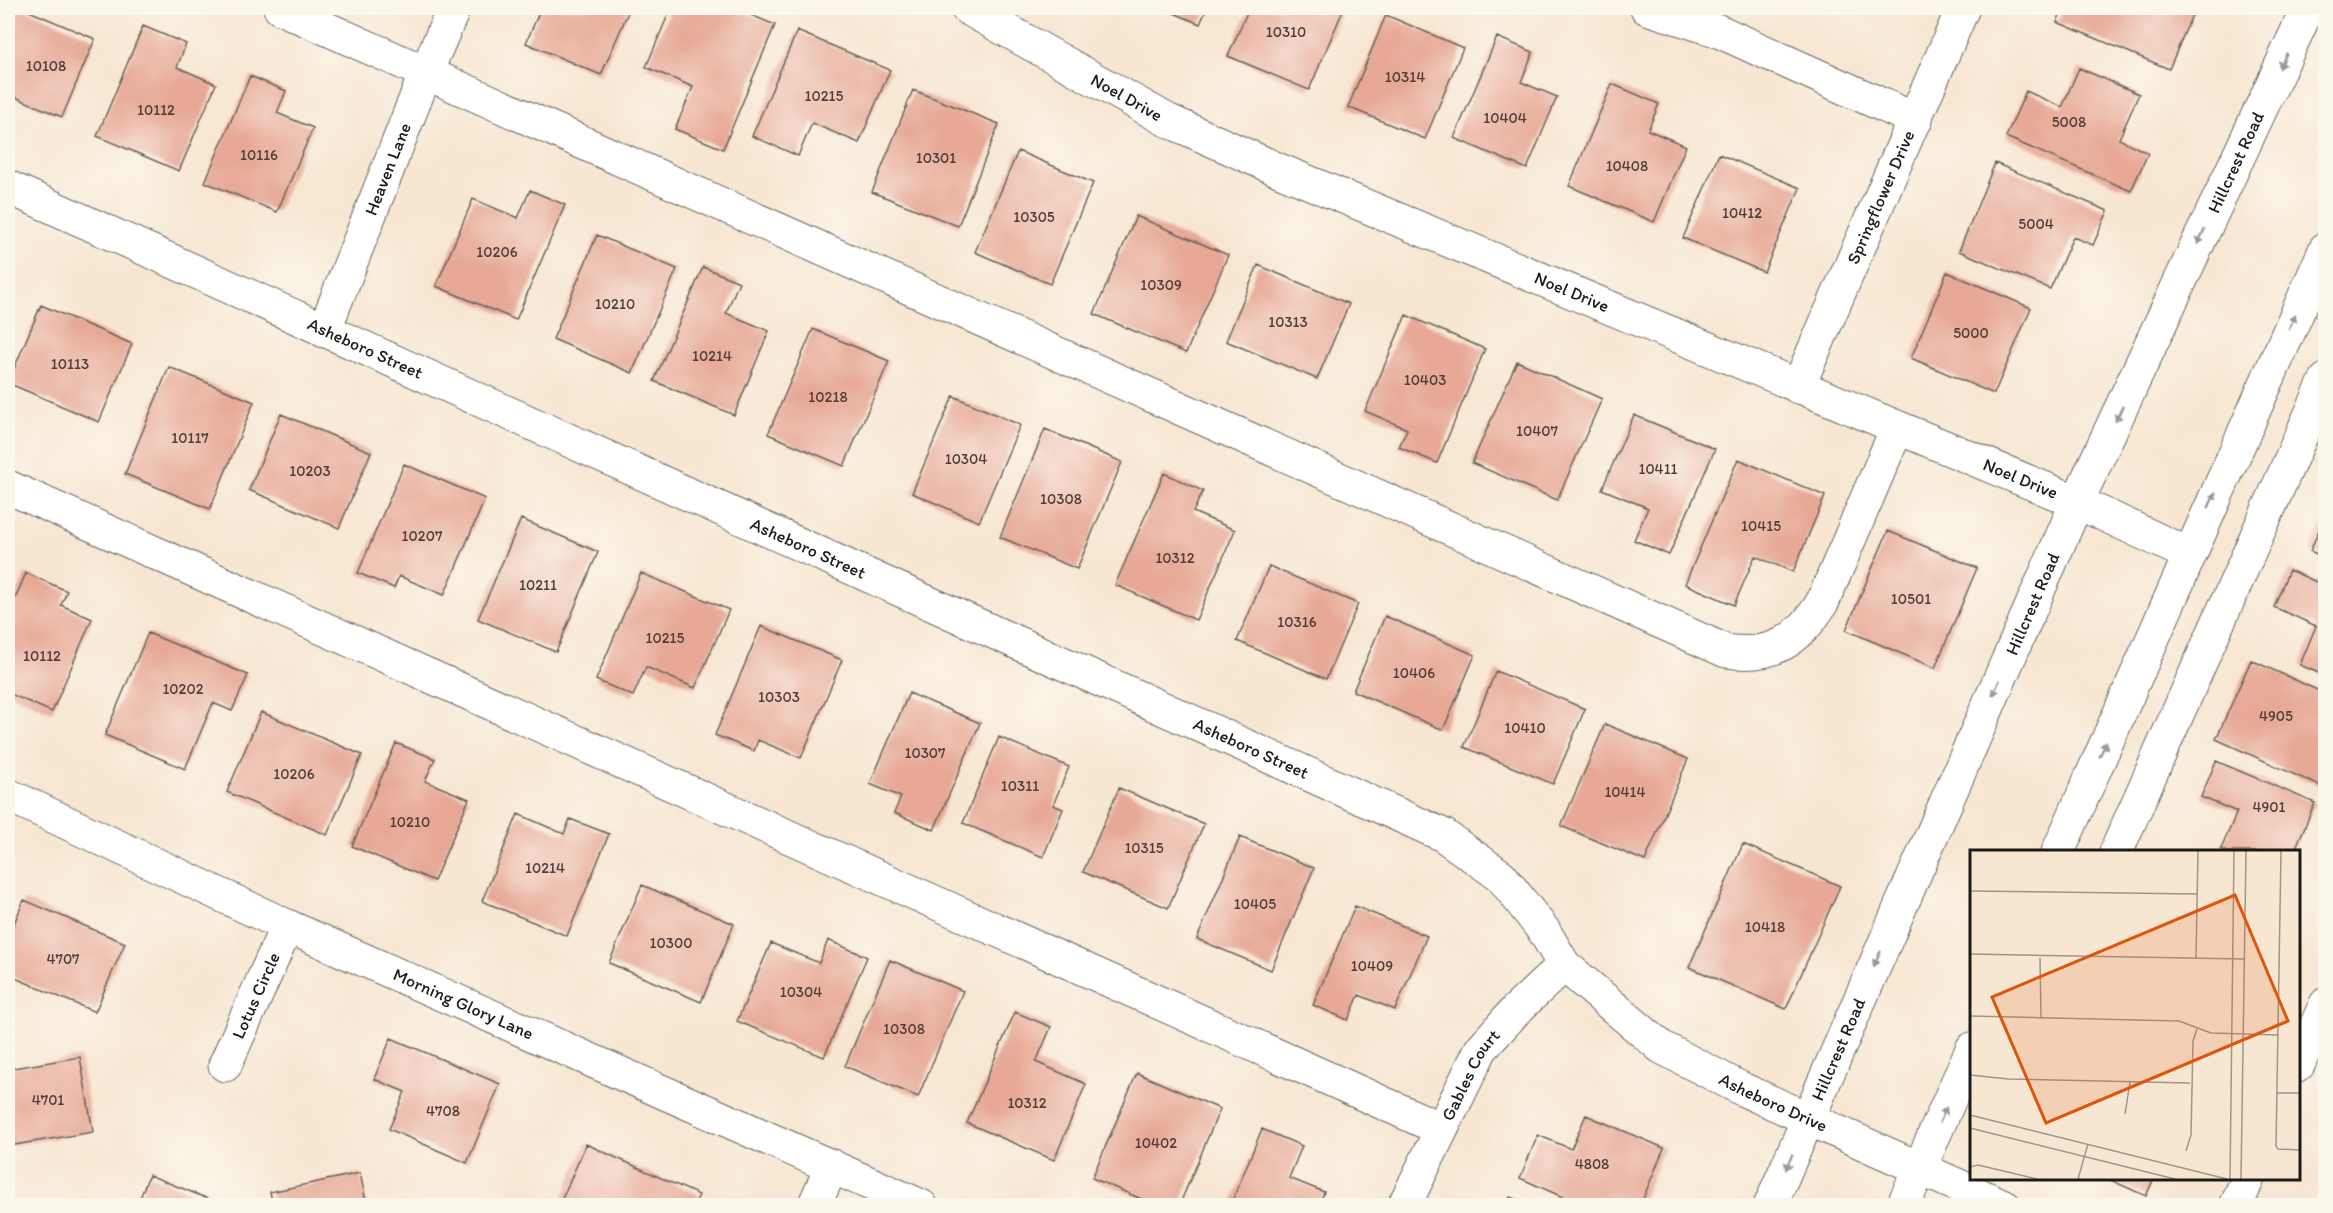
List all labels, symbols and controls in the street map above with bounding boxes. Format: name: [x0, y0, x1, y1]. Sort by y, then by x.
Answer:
house number: 10310: [1266, 23, 1306, 41]
one-way arrow: [2279, 52, 2288, 69]
house number: 10108: [26, 57, 66, 75]
house number: 10314: [1385, 68, 1425, 86]
street label: Noel Drive: [1087, 69, 1166, 126]
house number: 10215: [805, 87, 844, 105]
house number: 10112: [137, 101, 175, 119]
street label: Hillcrest Road: [2203, 108, 2269, 217]
house number: 10404: [1483, 109, 1527, 127]
house number: 5008: [2052, 113, 2086, 131]
street label: Heaven Lane: [360, 120, 416, 219]
street label: Springflower Drive: [1842, 127, 1919, 268]
house number: 10116: [240, 146, 278, 164]
house number: 10301: [916, 149, 956, 167]
house number: 10408: [1606, 157, 1648, 175]
house number: 10412: [1722, 204, 1762, 222]
house number: 10305: [1013, 208, 1055, 226]
house number: 5004: [2018, 215, 2054, 233]
one-way arrow: [2196, 229, 2206, 247]
house number: 10206: [476, 243, 518, 261]
street label: Noel Drive: [1531, 267, 1612, 317]
house number: 10309: [1140, 276, 1182, 294]
house number: 10210: [595, 295, 635, 313]
street label: Asheboro Street: [304, 313, 427, 384]
house number: 10313: [1268, 313, 1308, 331]
one-way arrow: [2287, 313, 2297, 331]
house number: 5000: [1953, 324, 1989, 342]
house number: 10214: [692, 347, 732, 365]
house number: 10113: [51, 355, 89, 373]
house number: 10403: [1404, 371, 1446, 389]
house number: 10218: [808, 388, 848, 406]
one-way arrow: [2114, 406, 2123, 423]
house number: 10407: [1516, 422, 1559, 440]
house number: 10117: [171, 429, 209, 447]
house number: 10304: [945, 450, 987, 468]
street label: Noel Drive: [1980, 453, 2061, 504]
house number: 10411: [1638, 460, 1678, 478]
house number: 10203: [289, 462, 331, 480]
house number: 10308: [1040, 490, 1082, 508]
one-way arrow: [2208, 492, 2217, 509]
street label: Asheboro Street: [747, 513, 870, 584]
house number: 10415: [1741, 517, 1781, 535]
house number: 10207: [402, 527, 443, 545]
house number: 10312: [1155, 549, 1195, 567]
street label: Hillcrest Road: [2001, 549, 2065, 658]
house number: 10211: [519, 576, 557, 594]
house number: 10501: [1891, 590, 1931, 608]
house number: 10316: [1277, 613, 1317, 631]
house number: 10215: [646, 629, 685, 647]
house number: 10112: [23, 647, 61, 665]
house number: 10406: [1393, 664, 1435, 682]
one-way arrow: [1991, 679, 2000, 697]
house number: 10202: [162, 680, 204, 698]
house number: 10303: [758, 688, 800, 706]
house number: 4905: [2259, 707, 2293, 725]
street label: Asheboro Street: [1190, 713, 1312, 784]
house number: 10410: [1504, 719, 1546, 737]
one-way arrow: [2098, 740, 2108, 758]
house number: 10307: [904, 744, 946, 762]
house number: 10206: [273, 765, 315, 783]
house number: 10311: [1001, 777, 1039, 795]
house number: 10414: [1604, 783, 1646, 801]
house number: 4901: [2252, 798, 2286, 816]
house number: 10210: [390, 813, 430, 831]
house number: 10315: [1124, 839, 1164, 857]
inset map: [1970, 850, 2300, 1180]
house number: 10214: [525, 859, 565, 877]
house number: 10405: [1234, 895, 1276, 913]
house number: 10418: [1745, 918, 1785, 936]
house number: 10300: [650, 934, 692, 952]
street label: Lotus Circle: [227, 949, 285, 1042]
house number: 4707: [46, 950, 80, 968]
one-way arrow: [1873, 951, 1882, 968]
house number: 10409: [1351, 957, 1393, 975]
street label: Morning Glory Lane: [390, 963, 537, 1045]
house number: 10304: [780, 983, 822, 1001]
street label: Hillcrest Road: [1806, 995, 1870, 1104]
house number: 10308: [883, 1020, 925, 1038]
street label: Gables Court: [1436, 1024, 1505, 1124]
street label: Asheboro Drive: [1715, 1068, 1831, 1137]
house number: 4701: [32, 1091, 64, 1109]
house number: 10312: [1007, 1094, 1047, 1112]
house number: 4708: [426, 1102, 460, 1120]
one-way arrow: [1938, 1105, 1948, 1123]
house number: 10402: [1135, 1134, 1177, 1152]
one-way arrow: [1784, 1153, 1793, 1171]
house number: 4808: [1575, 1155, 1609, 1173]

